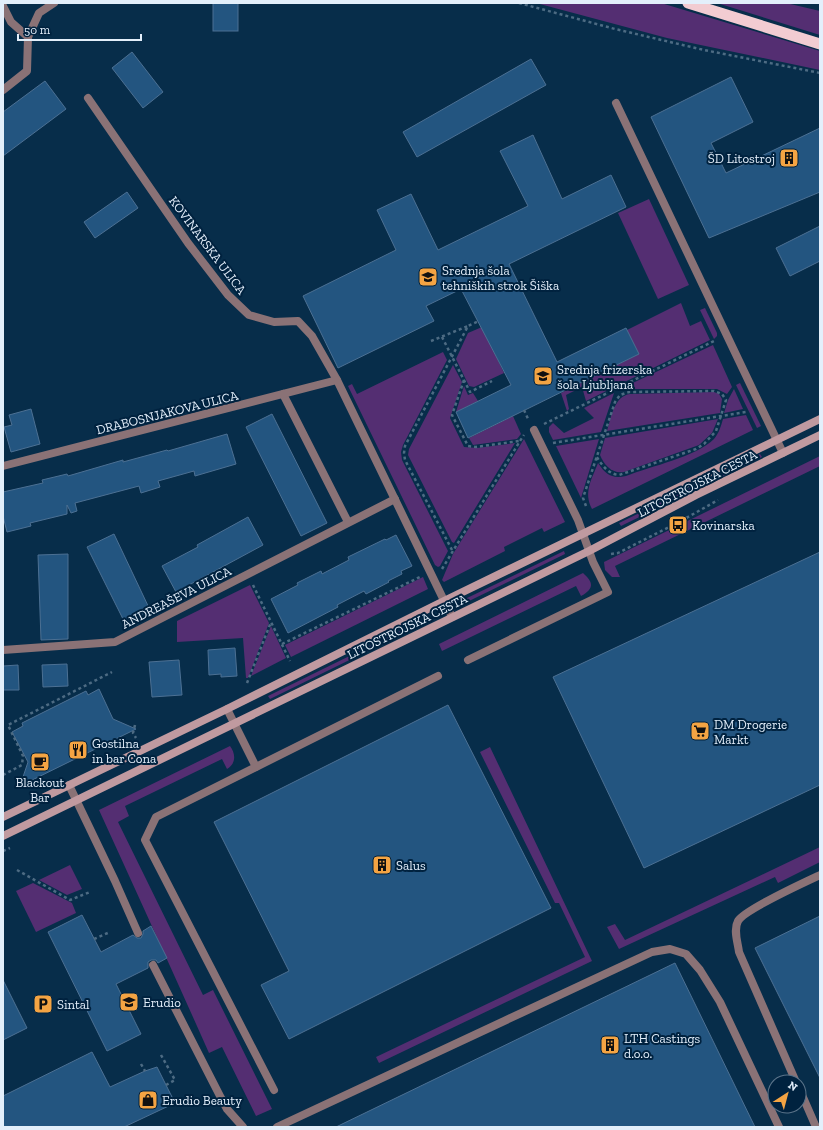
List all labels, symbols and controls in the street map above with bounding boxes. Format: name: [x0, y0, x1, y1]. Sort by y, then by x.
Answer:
scale bar: [18, 16, 141, 42]
text: 50 m: [24, 23, 51, 37]
building icon: ŠD Litostroj: [778, 147, 800, 169]
place label: ŠD Litostroj: [708, 151, 775, 167]
street label: KOVINARSKA ULICA: [166, 193, 250, 298]
place label: Srednja šola tehniških strok Šiška: [442, 263, 560, 293]
school or university icon: Srednja šola tehniških strok Šiška: [417, 266, 439, 288]
place label: Srednja frizerska šola Ljubljana: [557, 362, 653, 393]
school or university icon: Srednja frizerska šola Ljubljana: [532, 365, 554, 387]
street label: DRABOSNJAKOVA ULICA: [95, 387, 240, 437]
street label: LITOSTROJSKA CESTA: [635, 447, 760, 520]
bus stop icon: Kovinarska: [667, 514, 689, 536]
place label: Kovinarska: [692, 518, 755, 533]
street label: ANDREAŠEVA ULICA: [119, 563, 234, 632]
street label: LITOSTROJSKA CESTA: [345, 591, 470, 662]
place label: DM Drogerie Markt: [714, 717, 787, 747]
supermarket icon: DM Drogerie Markt: [689, 720, 711, 742]
place label: Gostilna in bar Cona: [92, 736, 157, 766]
restaurant icon: Gostilna in bar Cona: [67, 739, 89, 761]
cafe icon: Blackout Bar: [29, 751, 51, 773]
place label: Blackout Bar: [16, 775, 65, 805]
building icon: Salus: [371, 854, 393, 876]
place label: Salus: [396, 858, 426, 873]
school or university icon: Erudio: [118, 991, 140, 1013]
parking icon: Sintal: [32, 993, 54, 1015]
place label: Erudio: [143, 995, 181, 1010]
place label: Sintal: [57, 997, 90, 1012]
place label: LTH Castings d.o.o.: [624, 1031, 701, 1061]
building icon: LTH Castings d.o.o.: [599, 1034, 621, 1056]
north arrow: [767, 1074, 807, 1114]
text: N: [785, 1079, 800, 1094]
shop icon: Erudio Beauty: [137, 1089, 159, 1111]
place label: Erudio Beauty: [162, 1093, 242, 1108]

